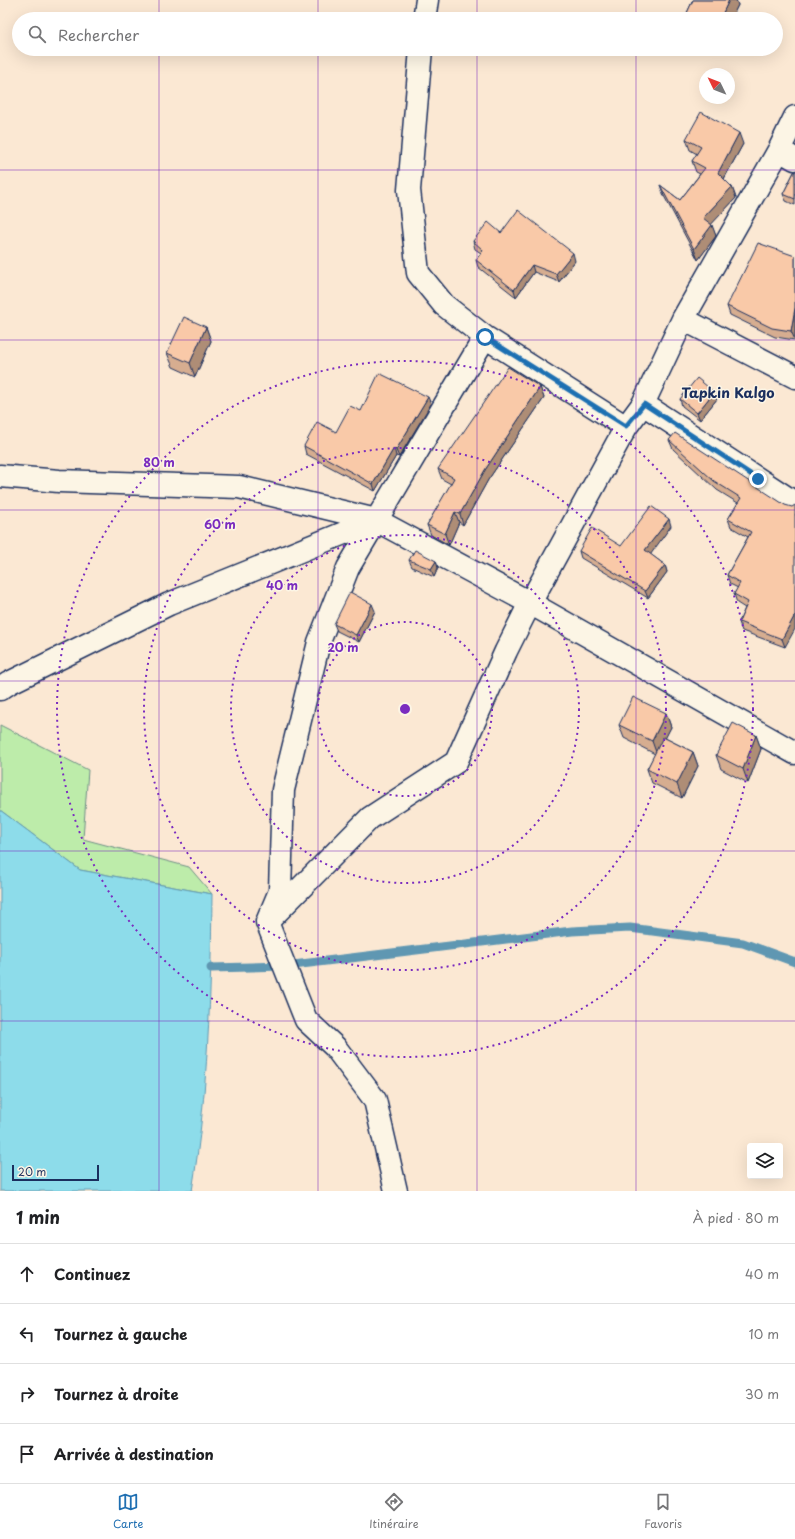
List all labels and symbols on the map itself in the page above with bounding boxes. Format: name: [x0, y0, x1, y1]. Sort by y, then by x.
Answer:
north arrow: [699, 68, 735, 104]
route start: [476, 328, 494, 346]
district label: Tapkin Kalgo: [681, 382, 775, 403]
text: 80 m: [143, 453, 175, 471]
route end: [749, 470, 767, 488]
text: 60 m: [204, 515, 236, 533]
text: 40 m: [266, 576, 298, 594]
text: 20 m: [327, 638, 359, 656]
centre of rings: [398, 702, 412, 716]
scale bar: [12, 1163, 99, 1182]

